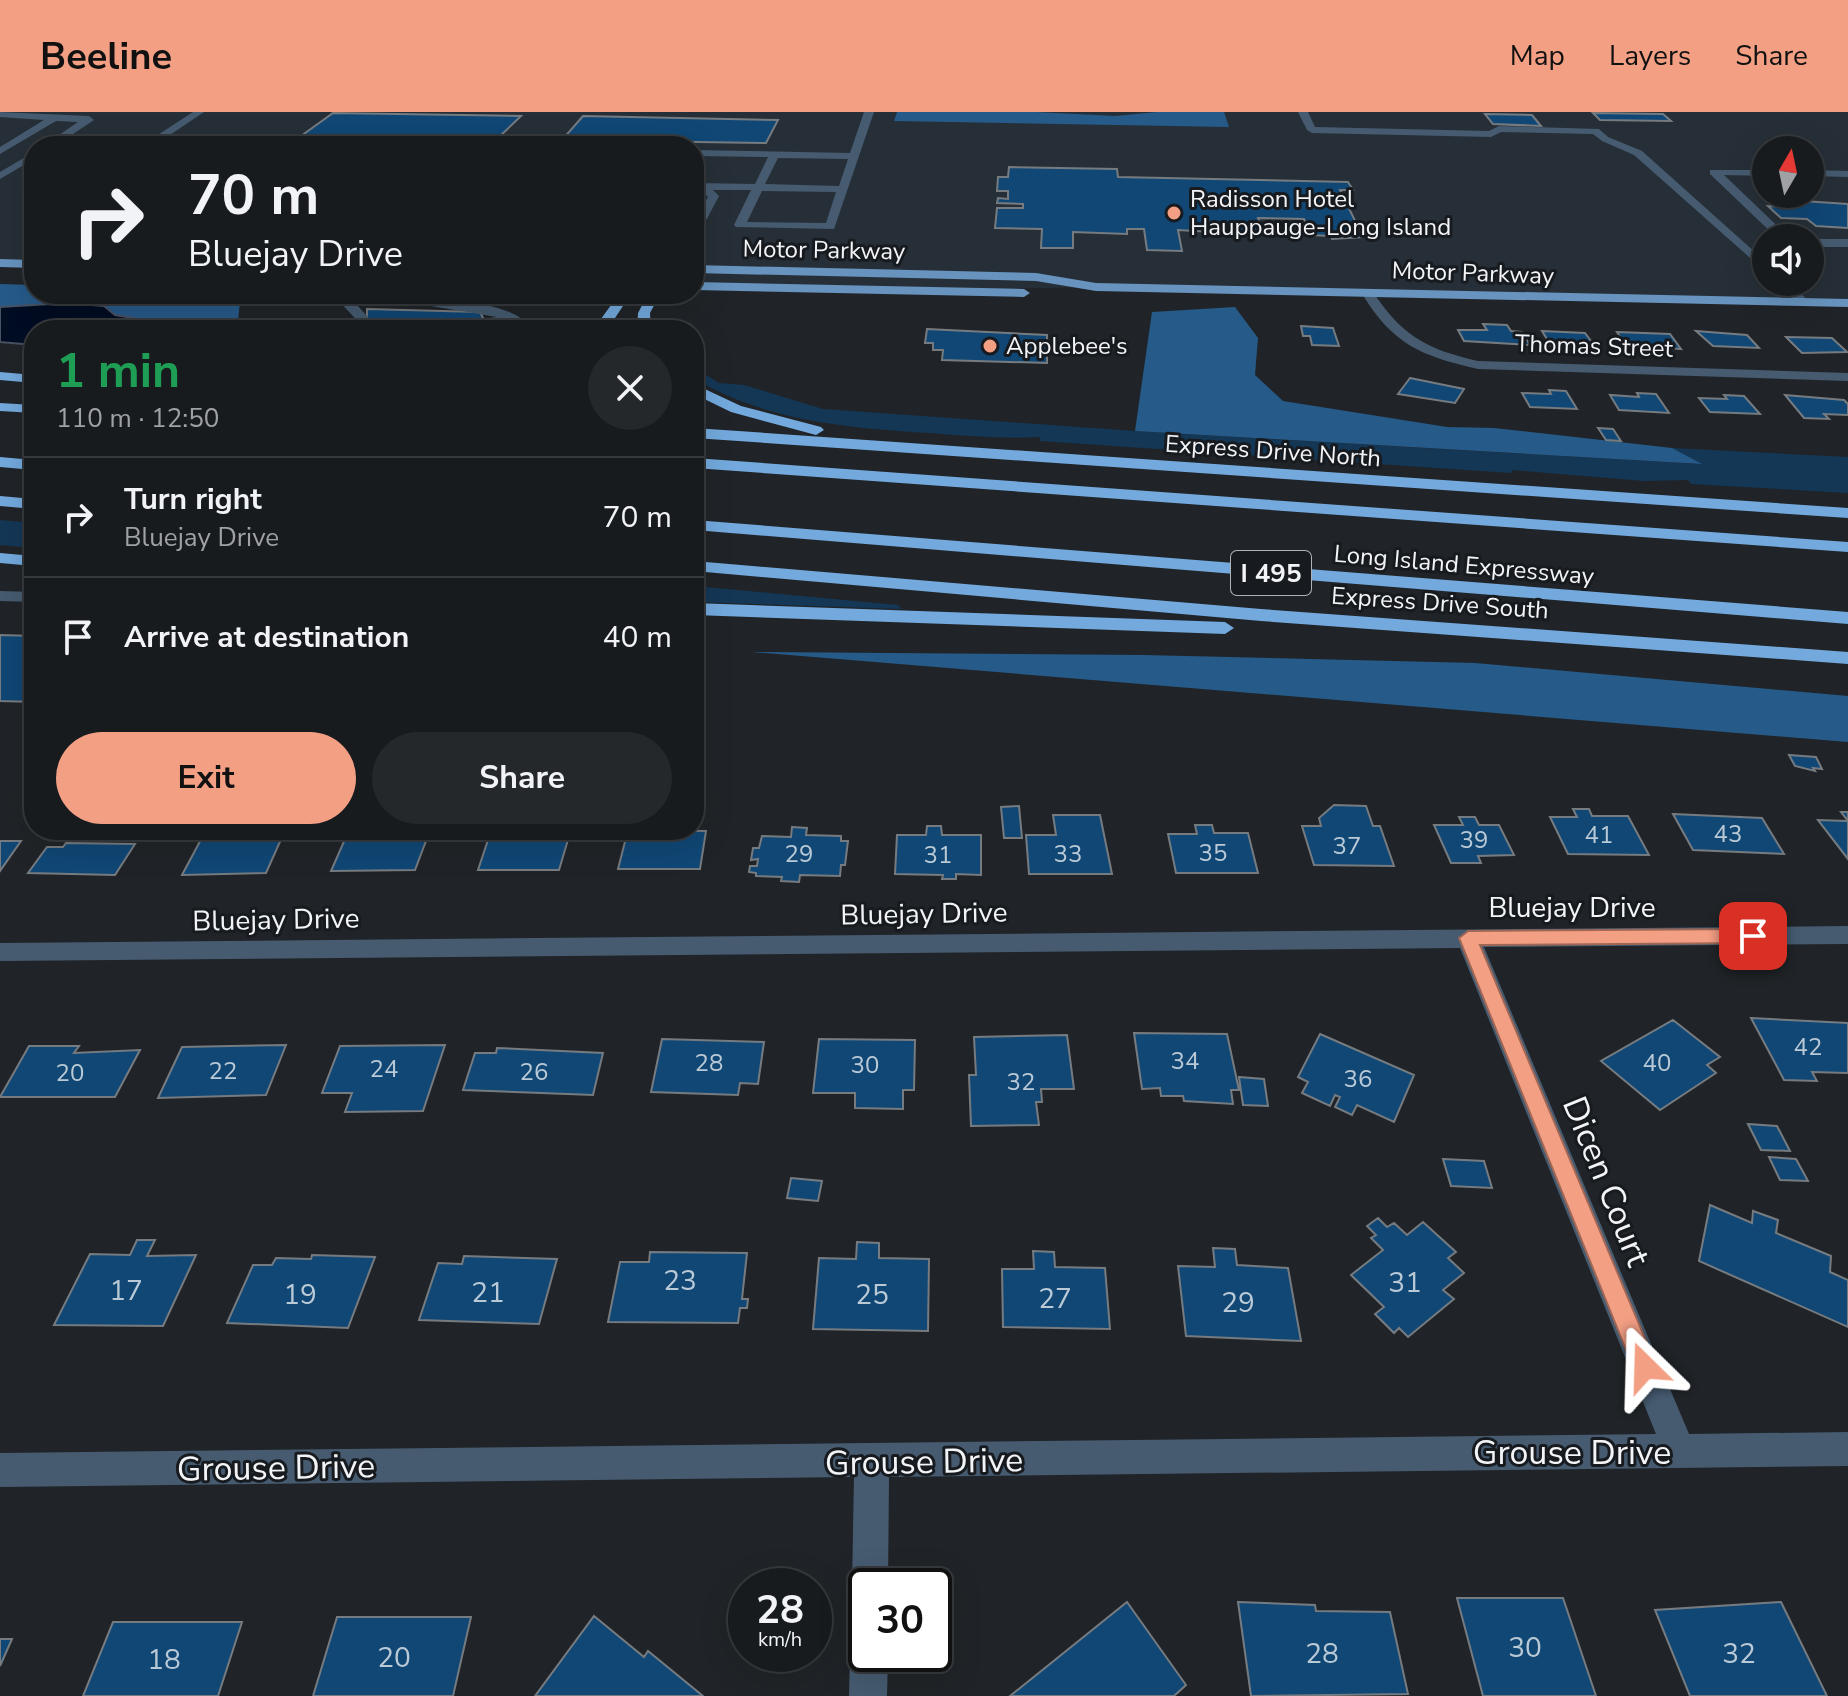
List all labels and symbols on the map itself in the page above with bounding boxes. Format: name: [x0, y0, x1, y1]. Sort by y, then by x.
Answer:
north arrow: [1752, 136, 1824, 208]
place label: Radisson Hotel Hauppauge-Long Island: [1190, 183, 1451, 243]
marker: Radisson Hotel Hauppauge-Long Island: [1165, 204, 1183, 222]
street label: Motor Parkway: [742, 233, 906, 267]
street label: Motor Parkway: [1391, 254, 1555, 292]
street label: Thomas Street: [1515, 327, 1674, 365]
place label: Applebee's: [1006, 330, 1128, 362]
marker: Applebee's: [981, 337, 999, 355]
street label: Express Drive North: [1164, 427, 1382, 475]
street label: Long Island Expressway: [1333, 538, 1596, 592]
road number: I 495: [1231, 551, 1311, 595]
street label: Express Drive South: [1330, 579, 1550, 627]
house number: 43: [1714, 818, 1742, 850]
house number: 41: [1585, 819, 1613, 851]
house number: 39: [1460, 824, 1488, 856]
house number: 37: [1333, 830, 1361, 862]
house number: 35: [1199, 837, 1227, 869]
house number: 29: [785, 838, 813, 870]
house number: 33: [1054, 838, 1082, 870]
house number: 31: [924, 839, 952, 871]
street label: Bluejay Drive: [1488, 889, 1656, 927]
street label: Bluejay Drive: [840, 894, 1008, 934]
street label: Bluejay Drive: [192, 900, 360, 940]
pin: [1719, 902, 1787, 970]
house number: 42: [1794, 1031, 1822, 1063]
house number: 34: [1171, 1045, 1199, 1077]
house number: 28: [695, 1047, 723, 1079]
house number: 40: [1643, 1047, 1671, 1079]
house number: 30: [851, 1049, 879, 1081]
house number: 24: [370, 1053, 398, 1085]
house number: 22: [209, 1055, 237, 1087]
house number: 26: [520, 1056, 548, 1088]
house number: 20: [56, 1057, 84, 1089]
house number: 36: [1344, 1063, 1372, 1095]
house number: 32: [1007, 1066, 1035, 1098]
street label: Dicen Court: [1551, 1090, 1661, 1274]
house number: 23: [663, 1262, 697, 1300]
house number: 31: [1388, 1264, 1422, 1302]
house number: 17: [109, 1272, 143, 1310]
house number: 21: [471, 1274, 505, 1312]
house number: 19: [283, 1276, 317, 1314]
house number: 25: [855, 1276, 889, 1314]
house number: 27: [1038, 1280, 1072, 1318]
house number: 29: [1221, 1284, 1255, 1322]
position arrow: [1603, 1325, 1687, 1409]
street label: Grouse Drive: [1473, 1430, 1671, 1476]
street label: Grouse Drive: [824, 1437, 1024, 1487]
street label: Grouse Drive: [176, 1443, 376, 1493]
speed limit sign: 30: [848, 1568, 952, 1672]
house number: 30: [1508, 1629, 1542, 1667]
house number: 28: [1305, 1635, 1339, 1673]
house number: 32: [1722, 1635, 1756, 1673]
house number: 20: [377, 1639, 411, 1677]
house number: 18: [147, 1641, 181, 1679]

